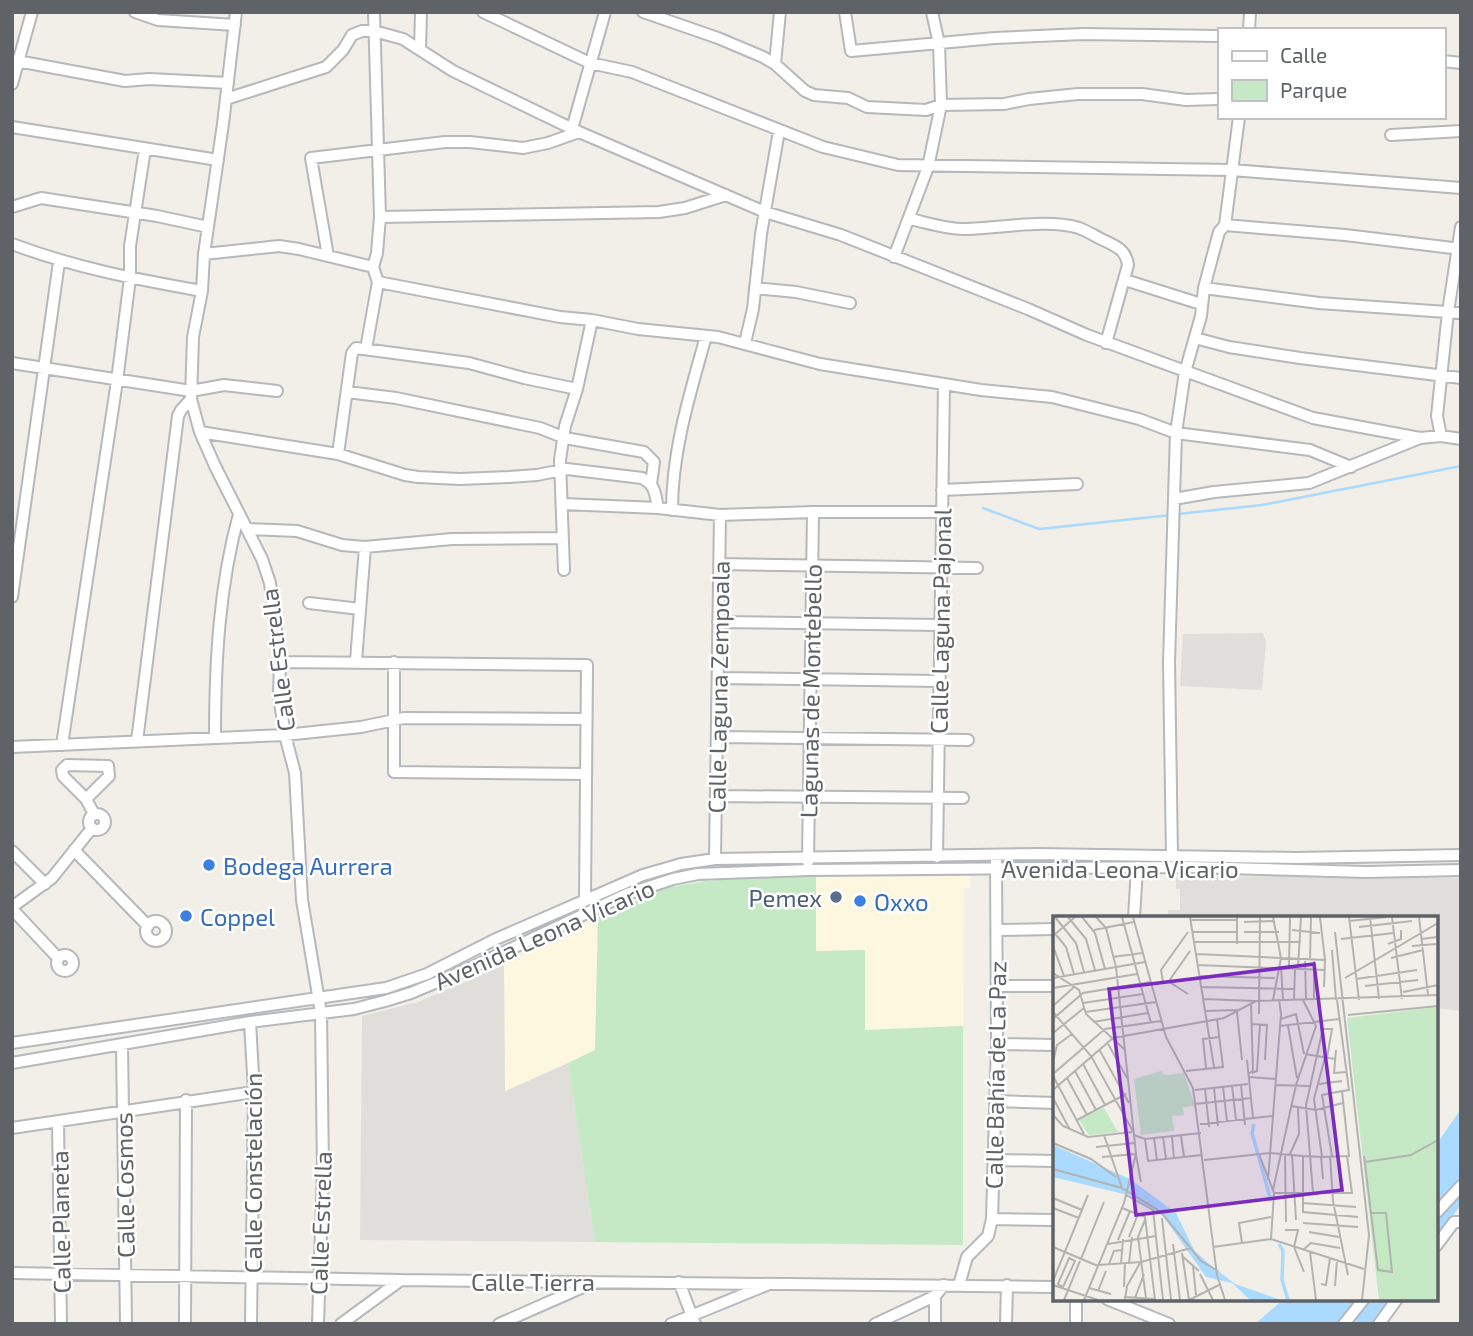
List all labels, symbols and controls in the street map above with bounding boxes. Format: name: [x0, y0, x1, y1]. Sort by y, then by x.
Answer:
legend: [1218, 28, 1445, 119]
text: Calle: [1280, 42, 1327, 67]
text: Parque: [1280, 77, 1347, 102]
street label: Calle Laguna Pajonal: [924, 508, 956, 734]
street label: Calle Laguna Zempoala: [701, 560, 735, 814]
street label: Lagunas de Montebello: [793, 564, 827, 818]
street label: Calle Estrella: [254, 587, 300, 733]
place label: Bodega Aurrera: [223, 851, 393, 880]
street label: Avenida Leona Vicario: [1001, 854, 1239, 883]
marker: Bodega Aurrera: [201, 857, 217, 873]
street label: Avenida Leona Vicario: [430, 872, 658, 996]
place label: Pemex: [749, 883, 822, 912]
place label: Oxxo: [874, 887, 929, 916]
marker: Pemex: [828, 889, 844, 905]
marker: Oxxo: [852, 893, 868, 909]
place label: Coppel: [200, 902, 275, 931]
marker: Coppel: [178, 908, 194, 924]
inset map: [1053, 916, 1438, 1301]
street label: Calle Bahía de La Paz: [979, 961, 1011, 1189]
street label: Calle Constelación: [238, 1073, 267, 1273]
street label: Calle Cosmos: [108, 1112, 140, 1258]
street label: Calle Planeta: [44, 1150, 76, 1294]
street label: Calle Estrella: [303, 1151, 337, 1295]
street label: Calle Tierra: [471, 1267, 595, 1296]

